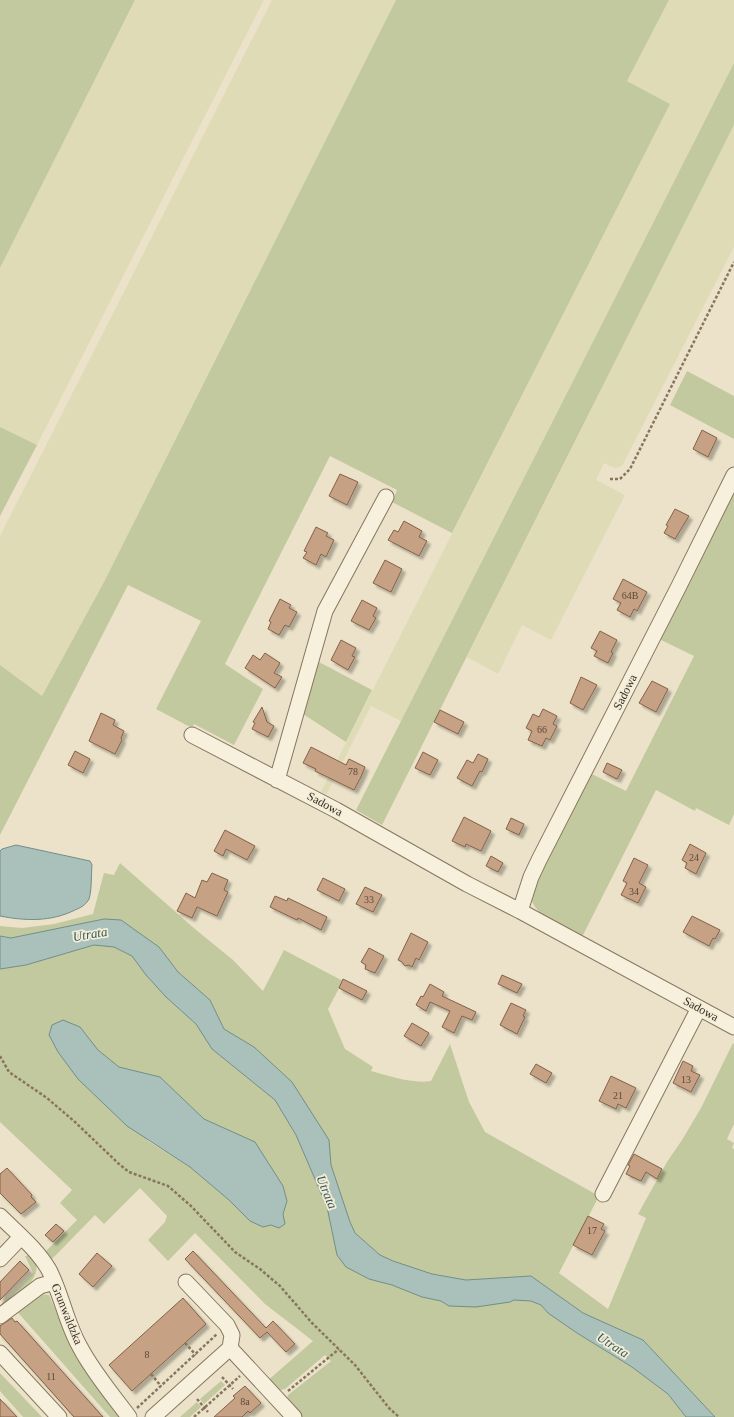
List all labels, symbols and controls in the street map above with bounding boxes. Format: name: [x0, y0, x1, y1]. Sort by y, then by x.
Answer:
house number: 64B: [622, 590, 639, 601]
street label: Sadowa: [610, 671, 640, 712]
house number: 66: [537, 724, 547, 735]
house number: 78: [348, 766, 358, 777]
street label: Sadowa: [305, 789, 346, 819]
house number: 24: [689, 852, 699, 863]
house number: 34: [629, 886, 639, 897]
house number: 33: [364, 894, 374, 905]
water label: Utrata: [72, 924, 109, 944]
street label: Sadowa: [681, 994, 722, 1025]
house number: 13: [681, 1074, 691, 1085]
house number: 21: [613, 1090, 623, 1101]
water label: Utrata: [314, 1173, 341, 1211]
house number: 17: [587, 1225, 597, 1236]
street label: Grunwaldzka: [48, 1281, 86, 1347]
water label: Utrata: [594, 1329, 632, 1361]
house number: 8: [145, 1349, 150, 1360]
house number: 11: [46, 1371, 56, 1382]
house number: 8a: [240, 1396, 250, 1407]

